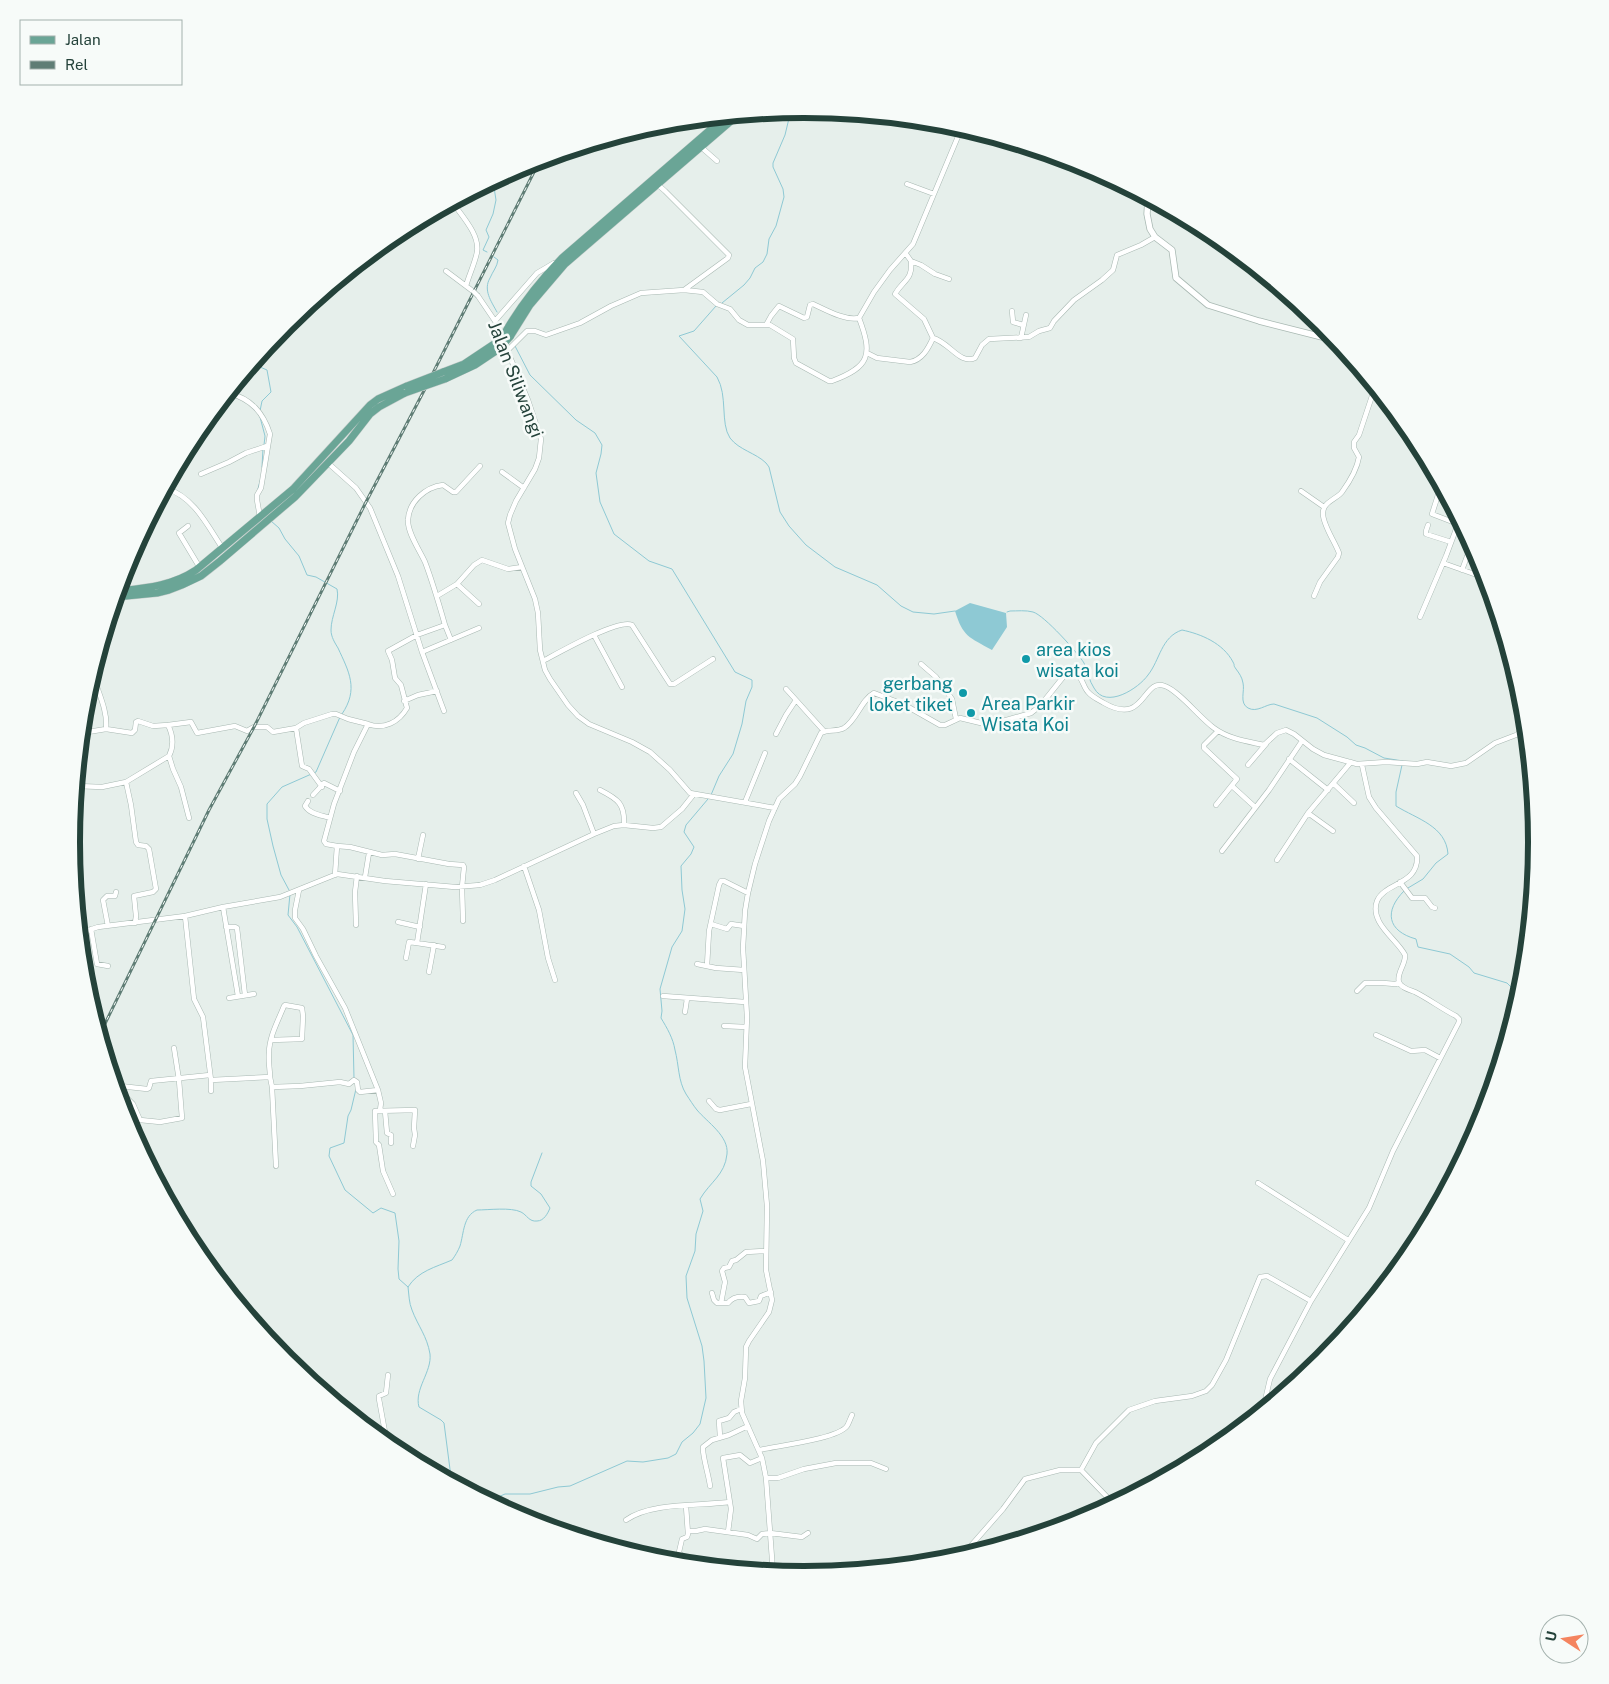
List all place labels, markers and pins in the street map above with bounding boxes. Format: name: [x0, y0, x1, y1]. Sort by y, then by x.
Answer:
place label: area kios wisata koi: [1036, 639, 1119, 681]
marker: area kios wisata koi: [1020, 653, 1032, 665]
place label: gerbang loket tiket: [869, 673, 953, 715]
marker: gerbang loket tiket: [957, 687, 969, 699]
place label: Area Parkir Wisata Koi: [981, 693, 1075, 735]
marker: Area Parkir Wisata Koi: [965, 707, 977, 719]

